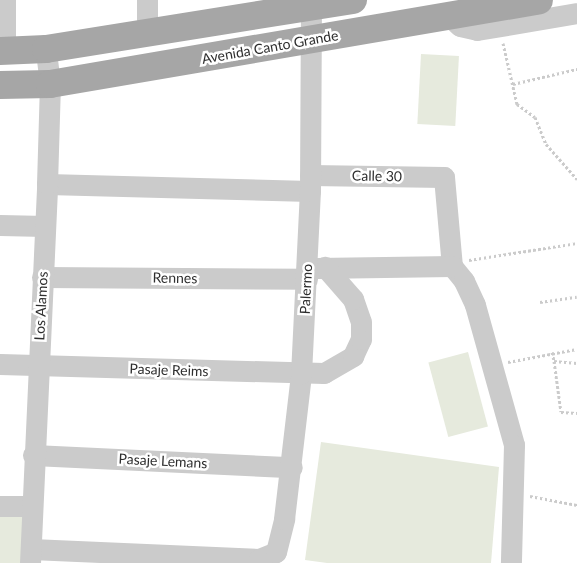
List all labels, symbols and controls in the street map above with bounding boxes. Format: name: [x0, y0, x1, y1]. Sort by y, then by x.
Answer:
street label: Avenida Canto Grande: [200, 27, 340, 67]
street label: Calle 30: [352, 167, 402, 185]
street label: Palermo: [296, 263, 316, 315]
street label: Rennes: [152, 269, 198, 287]
street label: Los Alamos: [31, 271, 51, 341]
street label: Pasaje Reims: [129, 360, 209, 380]
street label: Pasaje Lemans: [118, 450, 208, 472]

